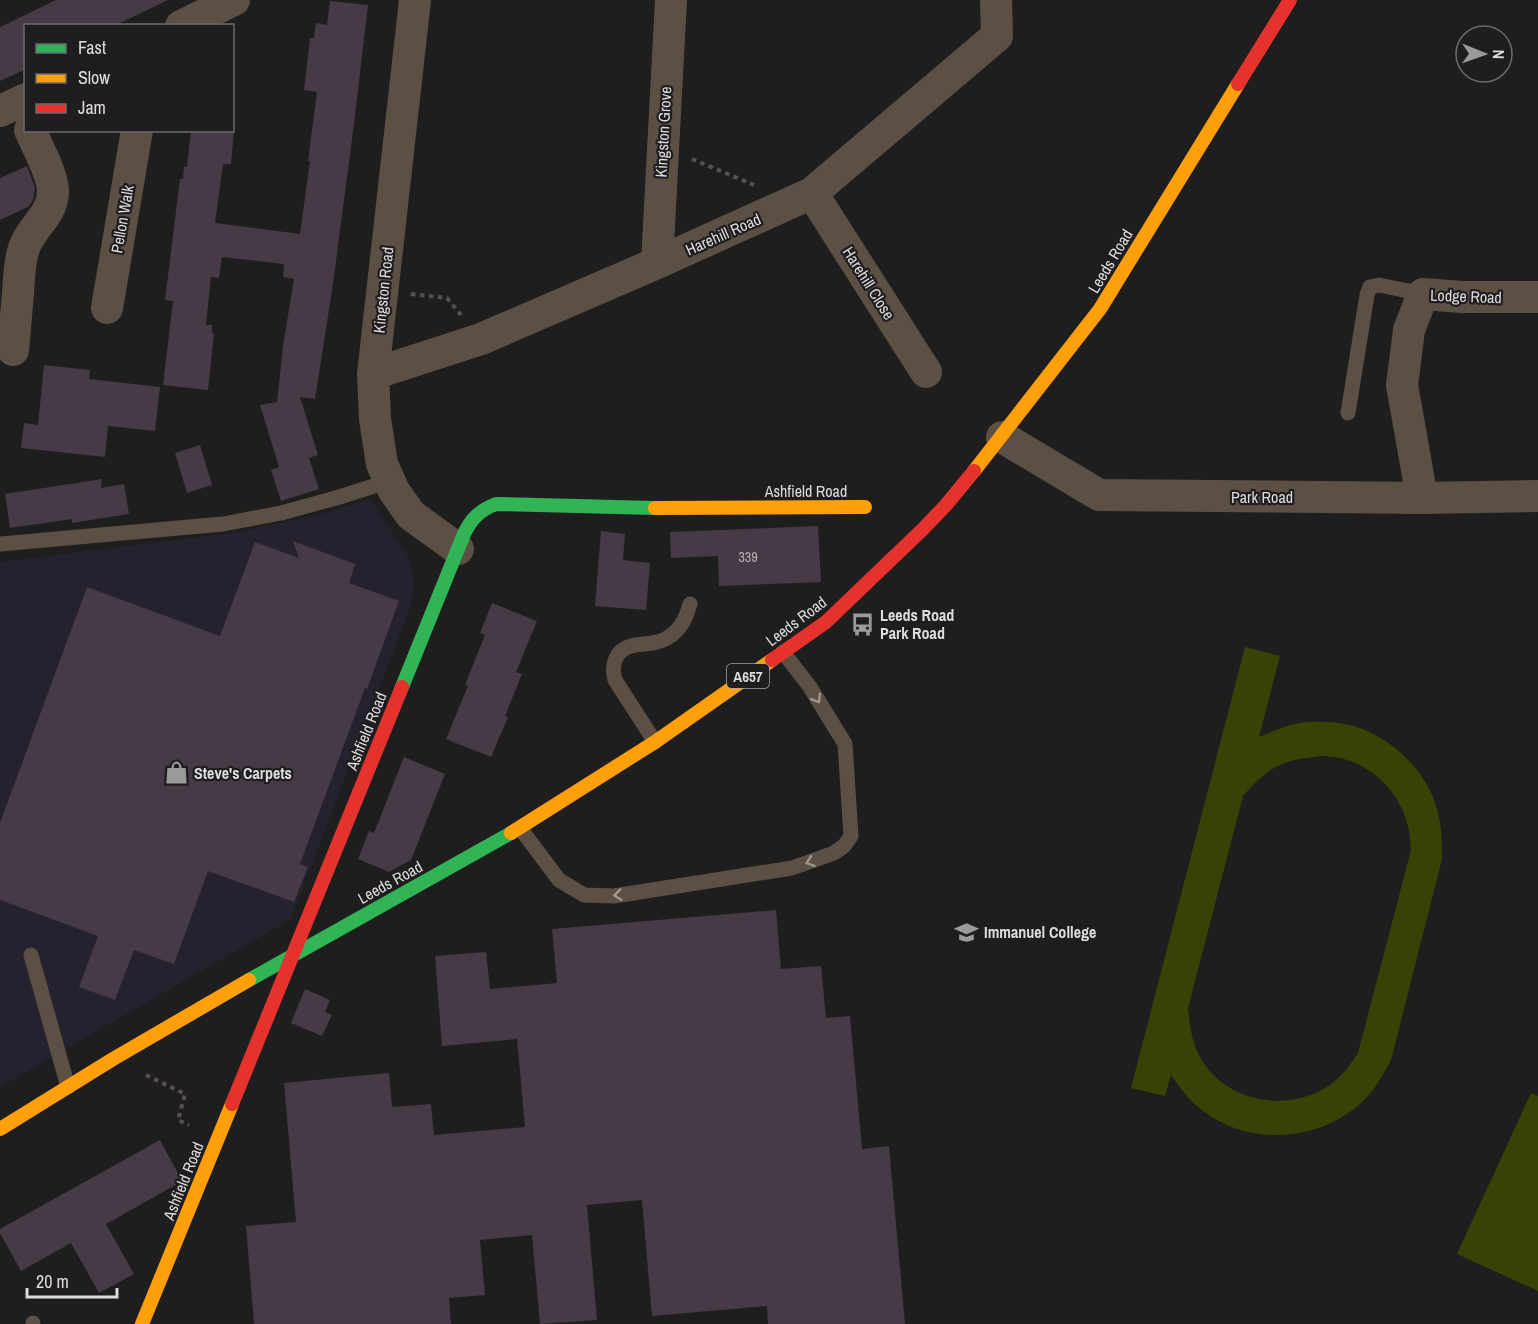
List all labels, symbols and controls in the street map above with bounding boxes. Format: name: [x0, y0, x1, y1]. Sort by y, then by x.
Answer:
legend: [24, 24, 234, 132]
north arrow: [1454, 24, 1514, 84]
text: Fast: [78, 35, 106, 60]
text: N: [1488, 49, 1510, 59]
text: Slow: [78, 65, 110, 90]
street label: Kingston Grove: [650, 86, 676, 178]
text: Jam: [78, 95, 106, 120]
street label: Pellon Walk: [105, 183, 139, 255]
street label: Harehill Road: [682, 208, 764, 260]
street label: Leeds Road: [1082, 225, 1138, 297]
street label: Harehill Close: [838, 242, 900, 324]
street label: Kingston Road: [368, 246, 398, 334]
street label: Lodge Road: [1430, 284, 1502, 308]
street label: Ashfield Road: [764, 480, 847, 502]
street label: Park Road: [1231, 486, 1293, 508]
house number: 339: [738, 548, 758, 566]
street label: Leeds Road: [761, 591, 831, 651]
place label: Leeds Road Park Road: [880, 604, 954, 644]
bus stop icon: Leeds Road Park Road: [849, 611, 875, 637]
road number: A657: [727, 664, 769, 688]
street label: Ashfield Road: [340, 689, 392, 774]
one-way arrow: [810, 693, 822, 703]
shop icon: Steve's Carpets: [163, 760, 189, 786]
place label: Steve's Carpets: [194, 762, 292, 784]
one-way arrow: [805, 854, 816, 867]
street label: Leeds Road: [354, 855, 426, 909]
one-way arrow: [614, 888, 623, 901]
school or university icon: Immanuel College: [953, 919, 979, 945]
place label: Immanuel College: [984, 921, 1096, 943]
street label: Ashfield Road: [157, 1139, 209, 1224]
scale bar: [27, 1261, 117, 1299]
text: 20 m: [36, 1269, 69, 1294]

